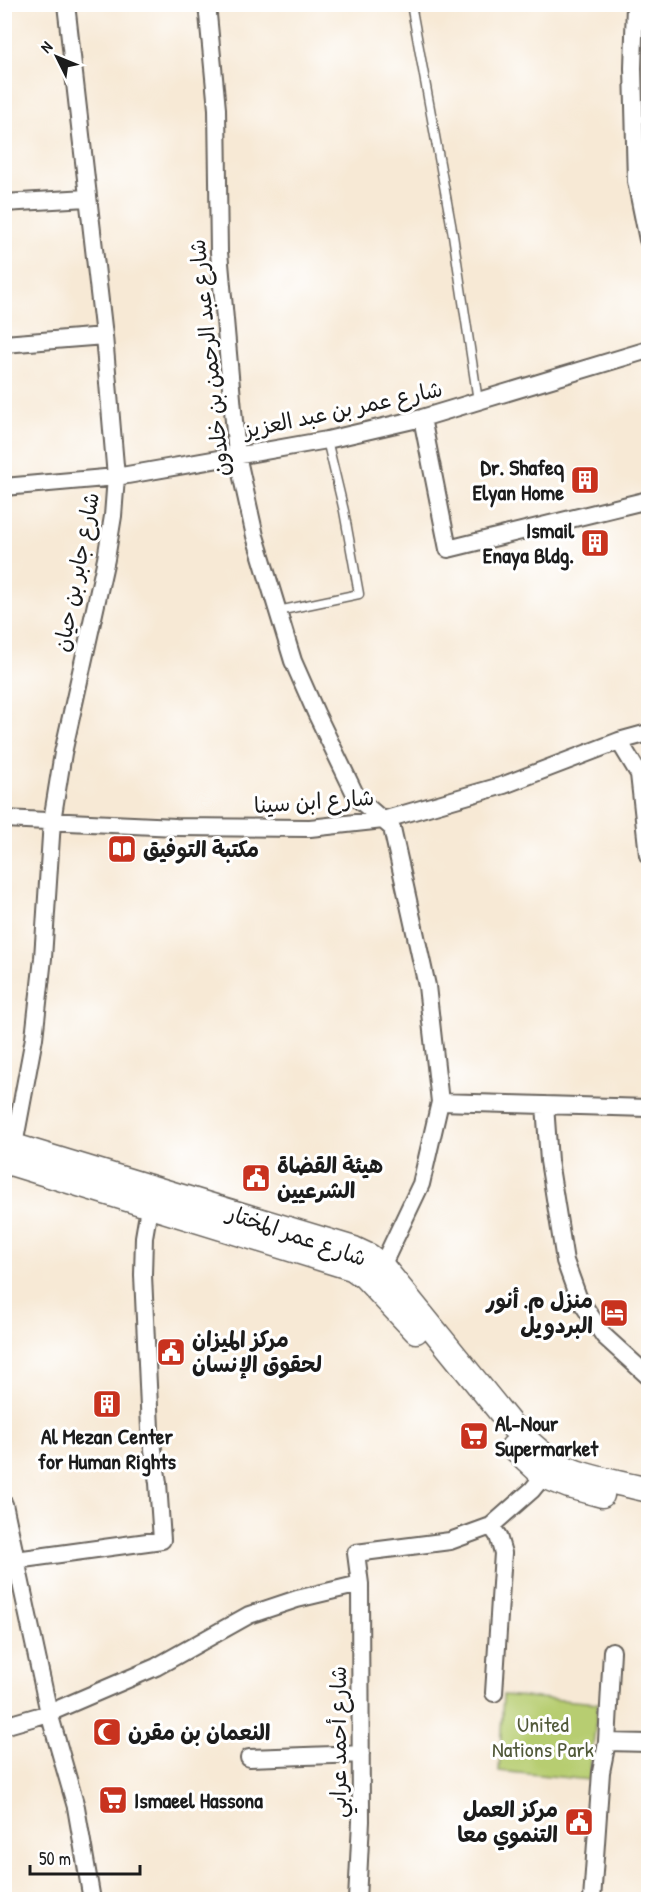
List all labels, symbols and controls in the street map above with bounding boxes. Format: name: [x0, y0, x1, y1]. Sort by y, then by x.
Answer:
north arrow: [27, 27, 87, 87]
text: N: [35, 36, 57, 57]
street label: شارع عبد الرحمن بن خلدون: [182, 238, 237, 478]
street label: شارع عمر بن عبد العزيز: [239, 373, 445, 446]
place label: Dr. Shafeq Elyan Home: [473, 452, 565, 508]
building icon: Dr. Shafeq Elyan Home: [569, 464, 601, 496]
street label: شارع جابر بن حيان: [46, 490, 107, 655]
place label: Ismail Enaya Bldg.: [483, 515, 575, 571]
building icon: Ismail Enaya Bldg.: [579, 527, 611, 559]
street label: شارع ابن سينا: [253, 782, 375, 821]
library icon: مكتبة التوفيق: [106, 833, 138, 865]
place label: مكتبة التوفيق: [143, 834, 259, 864]
place label: هيئة القضاة الشرعيين: [277, 1150, 383, 1205]
public building icon: هيئة القضاة الشرعيين: [240, 1162, 272, 1194]
street label: شارع عمر المختار: [221, 1197, 371, 1274]
place label: منزل م. أنور البردويل: [484, 1285, 593, 1341]
hotel icon: منزل م. أنور البردويل: [598, 1297, 630, 1329]
place label: مركز الميزان لحقوق الإنسان: [192, 1324, 322, 1379]
public building icon: مركز الميزان لحقوق الإنسان: [155, 1336, 187, 1368]
building icon: Al Mezan Center for Human Rights: [91, 1388, 123, 1420]
place label: Al-Nour Supermarket: [495, 1408, 599, 1464]
supermarket icon: Al-Nour Supermarket: [458, 1420, 490, 1452]
place label: Al Mezan Center for Human Rights: [38, 1421, 177, 1477]
street label: شارع أحمد عرابي: [323, 1666, 358, 1818]
park label: United Nations Park: [492, 1709, 594, 1764]
mosque icon: النعمان بن مقرن: [91, 1716, 123, 1748]
place label: النعمان بن مقرن: [128, 1717, 270, 1747]
supermarket icon: Ismaeel Hassona: [97, 1784, 129, 1816]
place label: Ismaeel Hassona: [134, 1785, 263, 1815]
place label: مركز العمل التنموي معا: [457, 1794, 558, 1851]
public building icon: مركز العمل التنموي معا: [563, 1806, 595, 1838]
scale bar: [30, 1838, 140, 1876]
text: 50 m: [39, 1846, 71, 1871]

